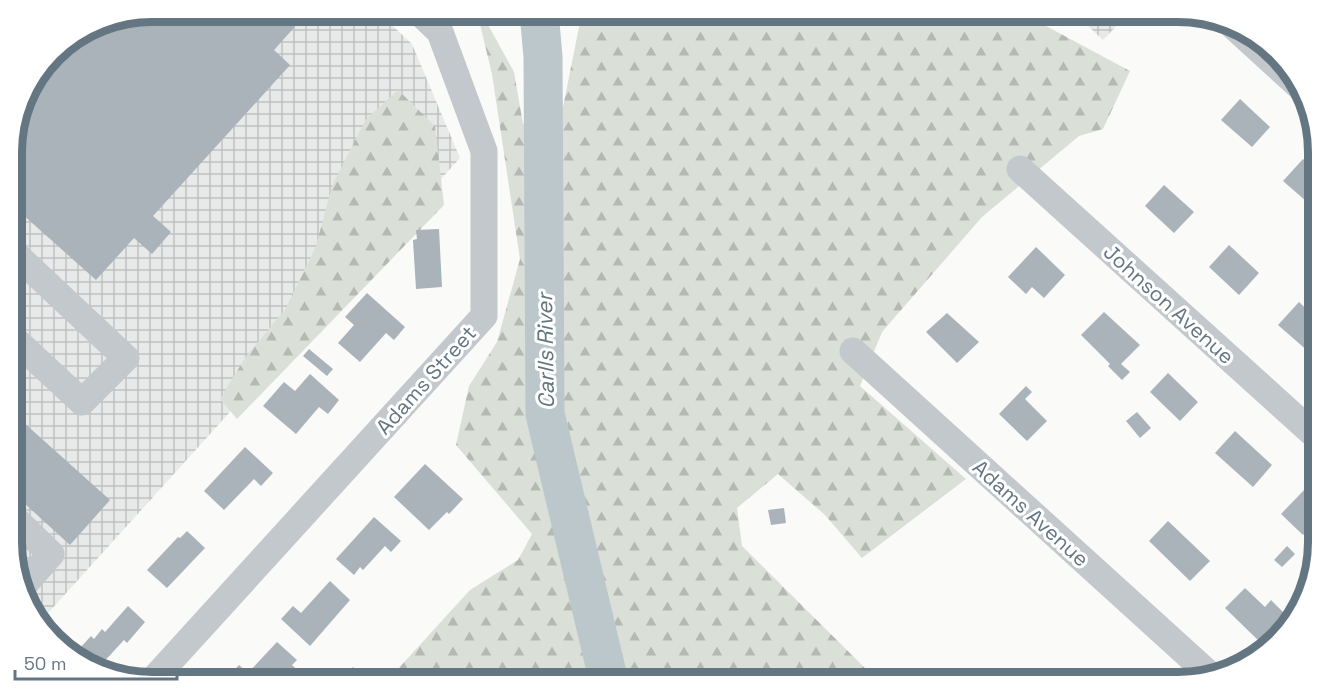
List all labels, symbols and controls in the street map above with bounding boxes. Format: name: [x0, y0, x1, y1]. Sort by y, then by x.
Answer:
street label: Johnson Avenue: [1098, 238, 1240, 370]
water label: Carlls River: [530, 291, 560, 409]
street label: Adams Street: [370, 320, 482, 440]
street label: Adams Avenue: [967, 454, 1095, 572]
scale bar: [15, 643, 177, 681]
text: 50 m: [24, 652, 66, 675]

